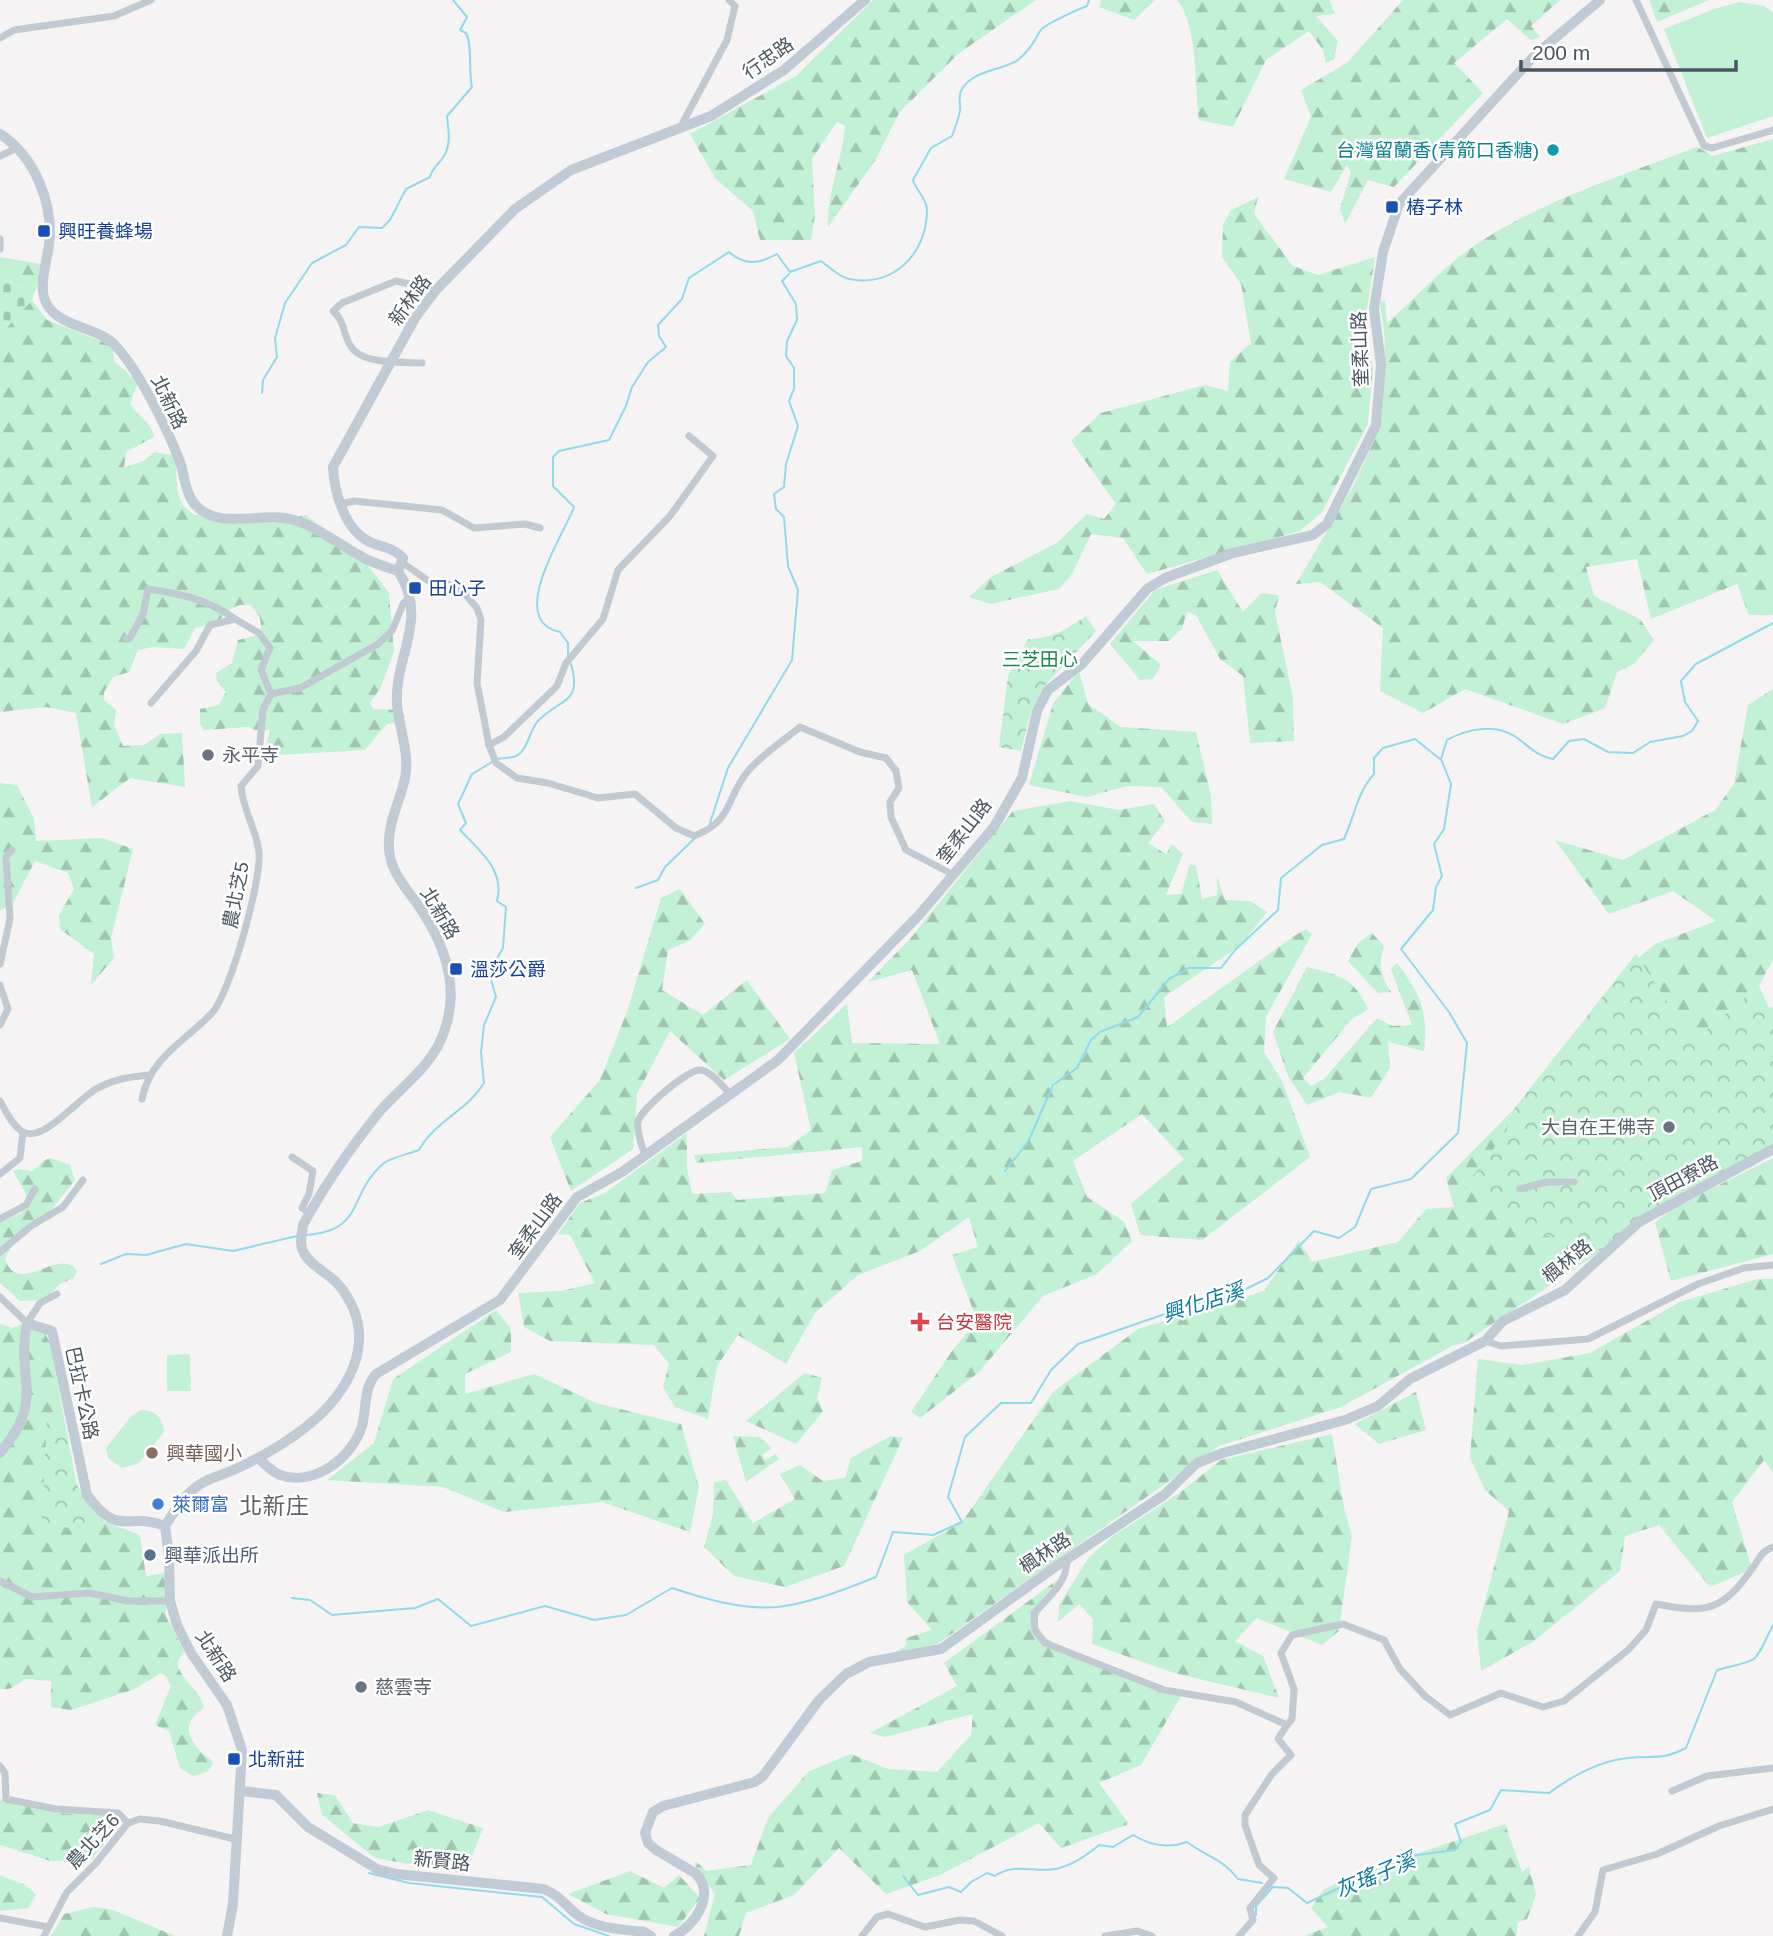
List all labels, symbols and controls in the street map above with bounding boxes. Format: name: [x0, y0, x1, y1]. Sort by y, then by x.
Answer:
scale bar: [1521, 28, 1736, 72]
street label: 行忠路: [739, 33, 797, 83]
text: 200 m: [1532, 41, 1590, 64]
place label: 台灣留蘭香(青箭口香糖): [1336, 140, 1539, 161]
marker: 台灣留蘭香(青箭口香糖): [1545, 142, 1561, 158]
place label: 樁子林: [1406, 197, 1463, 218]
marker: 樁子林: [1384, 199, 1400, 215]
place label: 興旺養蜂場: [58, 221, 153, 242]
marker: 興旺養蜂場: [36, 223, 52, 239]
street label: 新林路: [385, 271, 435, 329]
street label: 奎柔山路: [1348, 311, 1372, 387]
street label: 北新路: [147, 372, 191, 432]
place label: 田心子: [429, 578, 486, 599]
marker: 田心子: [407, 580, 423, 596]
park label: 三芝田心: [1002, 649, 1078, 670]
place label: 永平寺: [222, 745, 279, 766]
marker: 永平寺: [200, 747, 216, 763]
street label: 奎柔山路: [932, 795, 996, 867]
street label: 農北芝5: [219, 860, 253, 930]
street label: 北新路: [416, 883, 464, 943]
place label: 溫莎公爵: [470, 959, 546, 980]
marker: 溫莎公爵: [448, 961, 464, 977]
place label: 大自在王佛寺: [1541, 1117, 1655, 1138]
marker: 大自在王佛寺: [1661, 1119, 1677, 1135]
street label: 頂田寮路: [1645, 1151, 1721, 1205]
street label: 奎柔山路: [504, 1189, 566, 1263]
street label: 楓林路: [1538, 1235, 1596, 1287]
water label: 興化店溪: [1160, 1277, 1249, 1326]
marker: 台安醫院: [910, 1312, 930, 1332]
place label: 台安醫院: [936, 1312, 1012, 1333]
street label: 巴拉卡公路: [62, 1344, 102, 1442]
place label: 興華國小: [166, 1443, 242, 1464]
marker: 興華國小: [144, 1445, 160, 1461]
district label: 北新庄: [240, 1493, 309, 1519]
place label: 萊爾富: [172, 1494, 229, 1515]
marker: 萊爾富: [150, 1496, 166, 1512]
street label: 楓林路: [1015, 1528, 1075, 1578]
place label: 興華派出所: [164, 1545, 259, 1566]
marker: 興華派出所: [142, 1547, 158, 1563]
street label: 北新路: [192, 1626, 240, 1686]
place label: 慈雲寺: [375, 1677, 432, 1698]
marker: 慈雲寺: [353, 1679, 369, 1695]
place label: 北新莊: [248, 1749, 305, 1770]
marker: 北新莊: [226, 1751, 242, 1767]
street label: 農北芝6: [62, 1809, 124, 1873]
water label: 灰瑤子溪: [1332, 1847, 1421, 1902]
street label: 新賢路: [413, 1848, 471, 1874]

